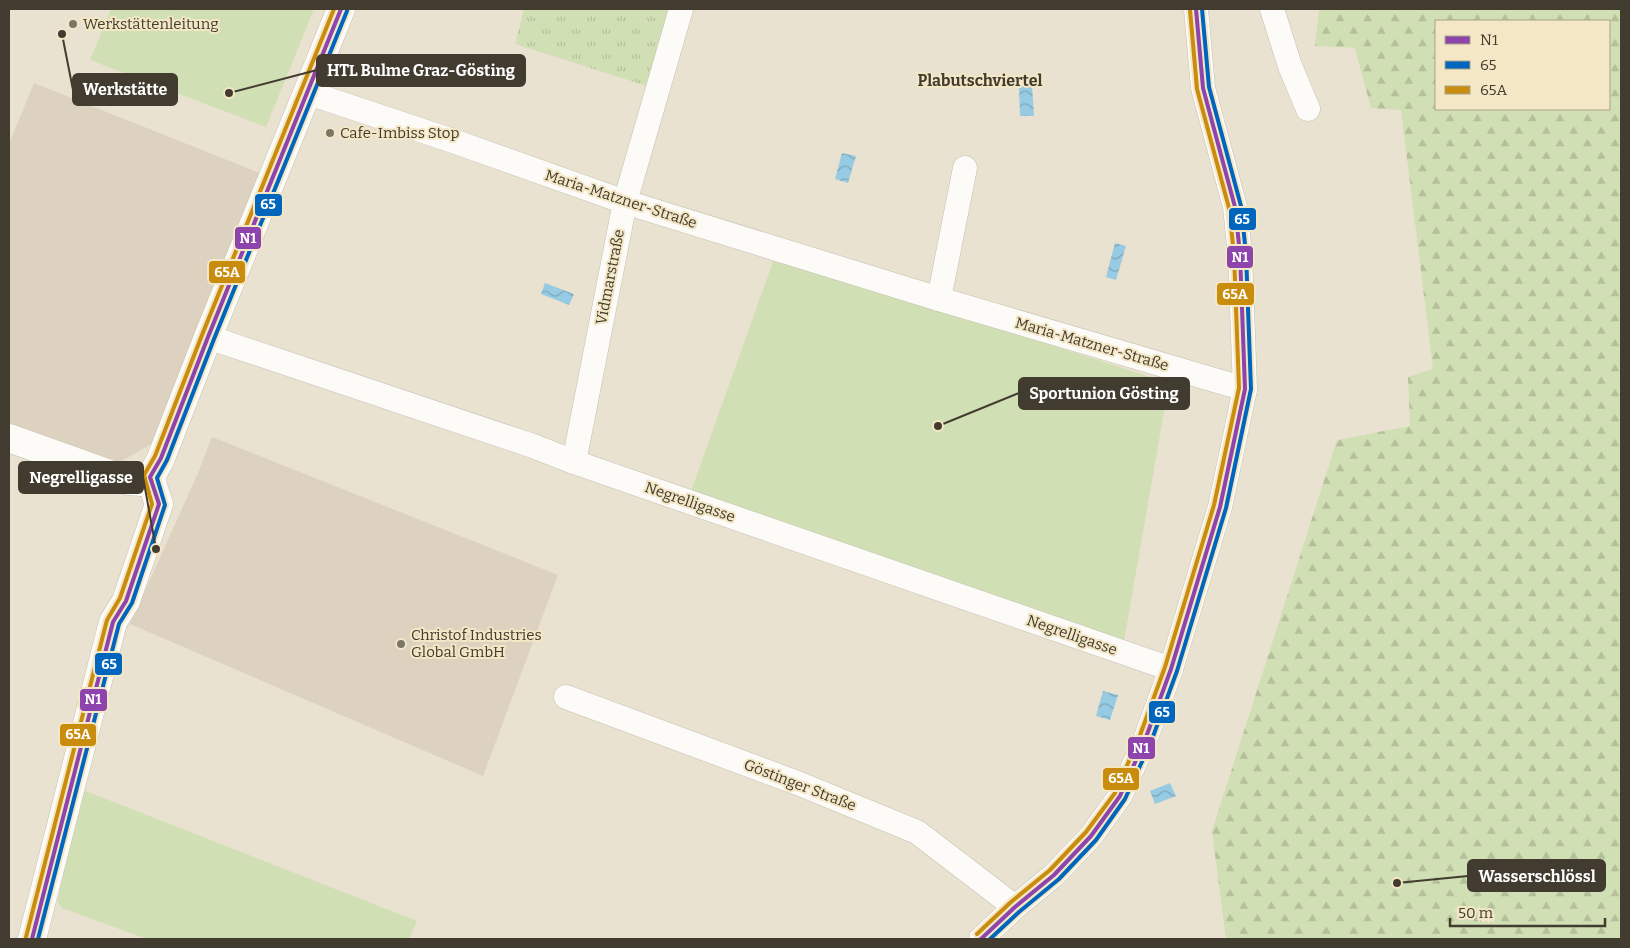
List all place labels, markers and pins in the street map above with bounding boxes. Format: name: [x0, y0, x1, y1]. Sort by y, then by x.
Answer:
place label: Werkstättenleitung: [83, 15, 219, 33]
marker: Werkstättenleitung: [67, 18, 79, 30]
callout: HTL Bulme Graz-Gösting: [317, 55, 525, 86]
callout: Werkstätte: [73, 74, 177, 105]
place label: Cafe-Imbiss Stop: [340, 124, 459, 142]
marker: Cafe-Imbiss Stop: [324, 127, 336, 139]
callout: Sportunion Gösting: [1019, 378, 1189, 409]
callout: Negrelligasse: [19, 462, 143, 493]
place label: Christof Industries Global GmbH: [411, 626, 542, 661]
marker: Christof Industries Global GmbH: [395, 638, 407, 650]
callout: Wasserschlössl: [1468, 860, 1605, 891]

